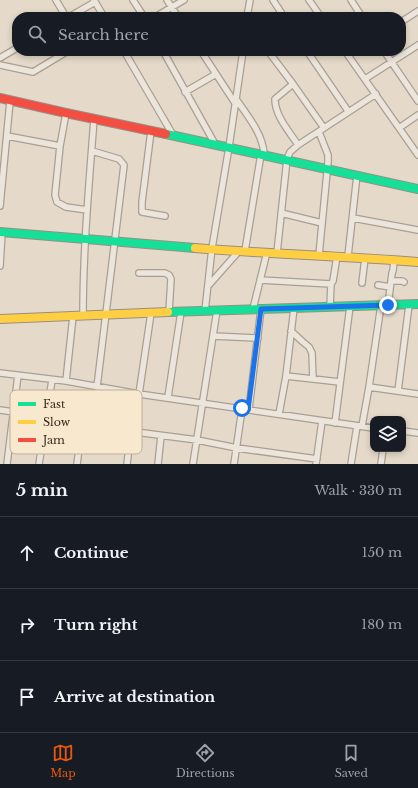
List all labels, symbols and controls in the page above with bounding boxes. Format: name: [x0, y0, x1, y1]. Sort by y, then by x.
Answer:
search box: [12, 12, 406, 56]
icon: search: [26, 23, 48, 45]
text: Search here: [58, 25, 149, 44]
route end: [379, 296, 397, 314]
legend: [10, 390, 142, 454]
text: Fast: [43, 397, 66, 411]
route start: [233, 399, 251, 417]
text: Slow: [43, 415, 71, 429]
map controls: [370, 416, 406, 452]
button: layers: [370, 416, 406, 452]
text: Jam: [41, 433, 65, 447]
text: 5 min: [16, 480, 68, 501]
text: Walk · 330 m: [314, 482, 402, 499]
icon: ahead: [16, 542, 38, 564]
text: Continue: [54, 543, 129, 562]
text: 150 m: [362, 544, 402, 561]
icon: right: [16, 614, 38, 636]
text: Turn right: [54, 615, 137, 634]
text: 180 m: [361, 616, 402, 633]
icon: arrive: [16, 686, 38, 708]
text: Arrive at destination: [54, 687, 215, 706]
tab: Map: [50, 742, 76, 780]
tab: Directions: [176, 742, 234, 780]
tab: Saved: [335, 742, 368, 780]

